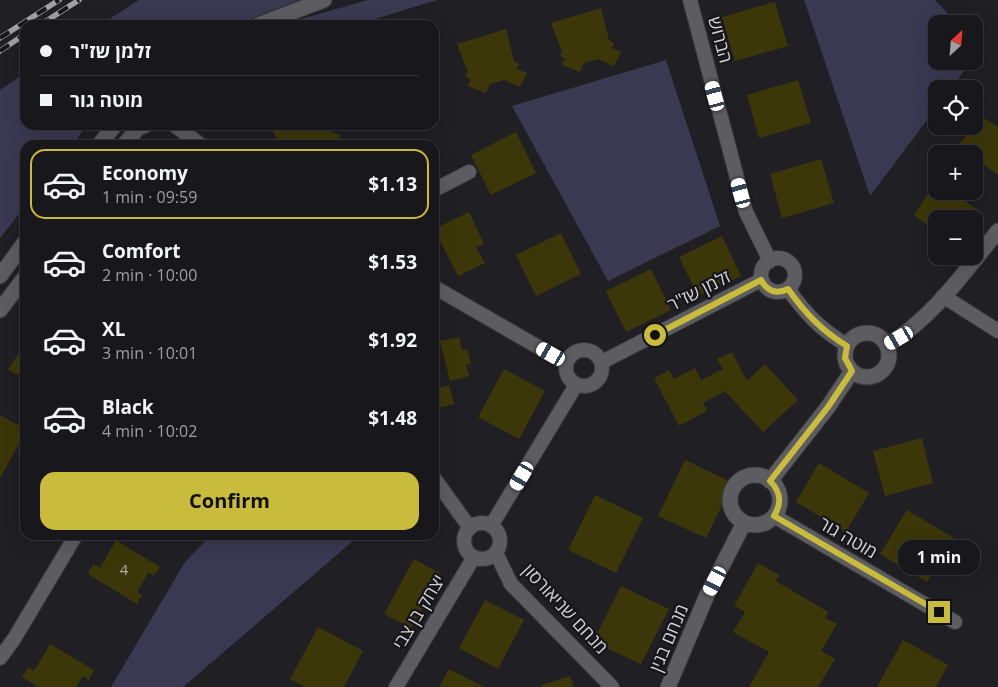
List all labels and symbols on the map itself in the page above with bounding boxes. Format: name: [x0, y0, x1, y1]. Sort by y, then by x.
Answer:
street label: הברוש: [703, 14, 739, 66]
north arrow: [928, 15, 982, 70]
car: [703, 80, 726, 112]
car: [729, 177, 752, 209]
street label: זלמן שז"ר: [663, 264, 734, 316]
route start: [644, 324, 666, 346]
car: [882, 324, 915, 352]
car: [534, 340, 567, 368]
car: [508, 459, 535, 493]
street label: מוטה גור: [815, 511, 882, 563]
callout: 1 min: [898, 540, 980, 574]
street label: מנחם שניאורסון: [518, 558, 614, 659]
house number: 4: [120, 559, 129, 579]
car: [701, 564, 728, 598]
street label: יצחק בן צבי: [386, 570, 450, 653]
street label: מנחם בגין: [643, 600, 693, 675]
route end: [928, 601, 950, 623]

